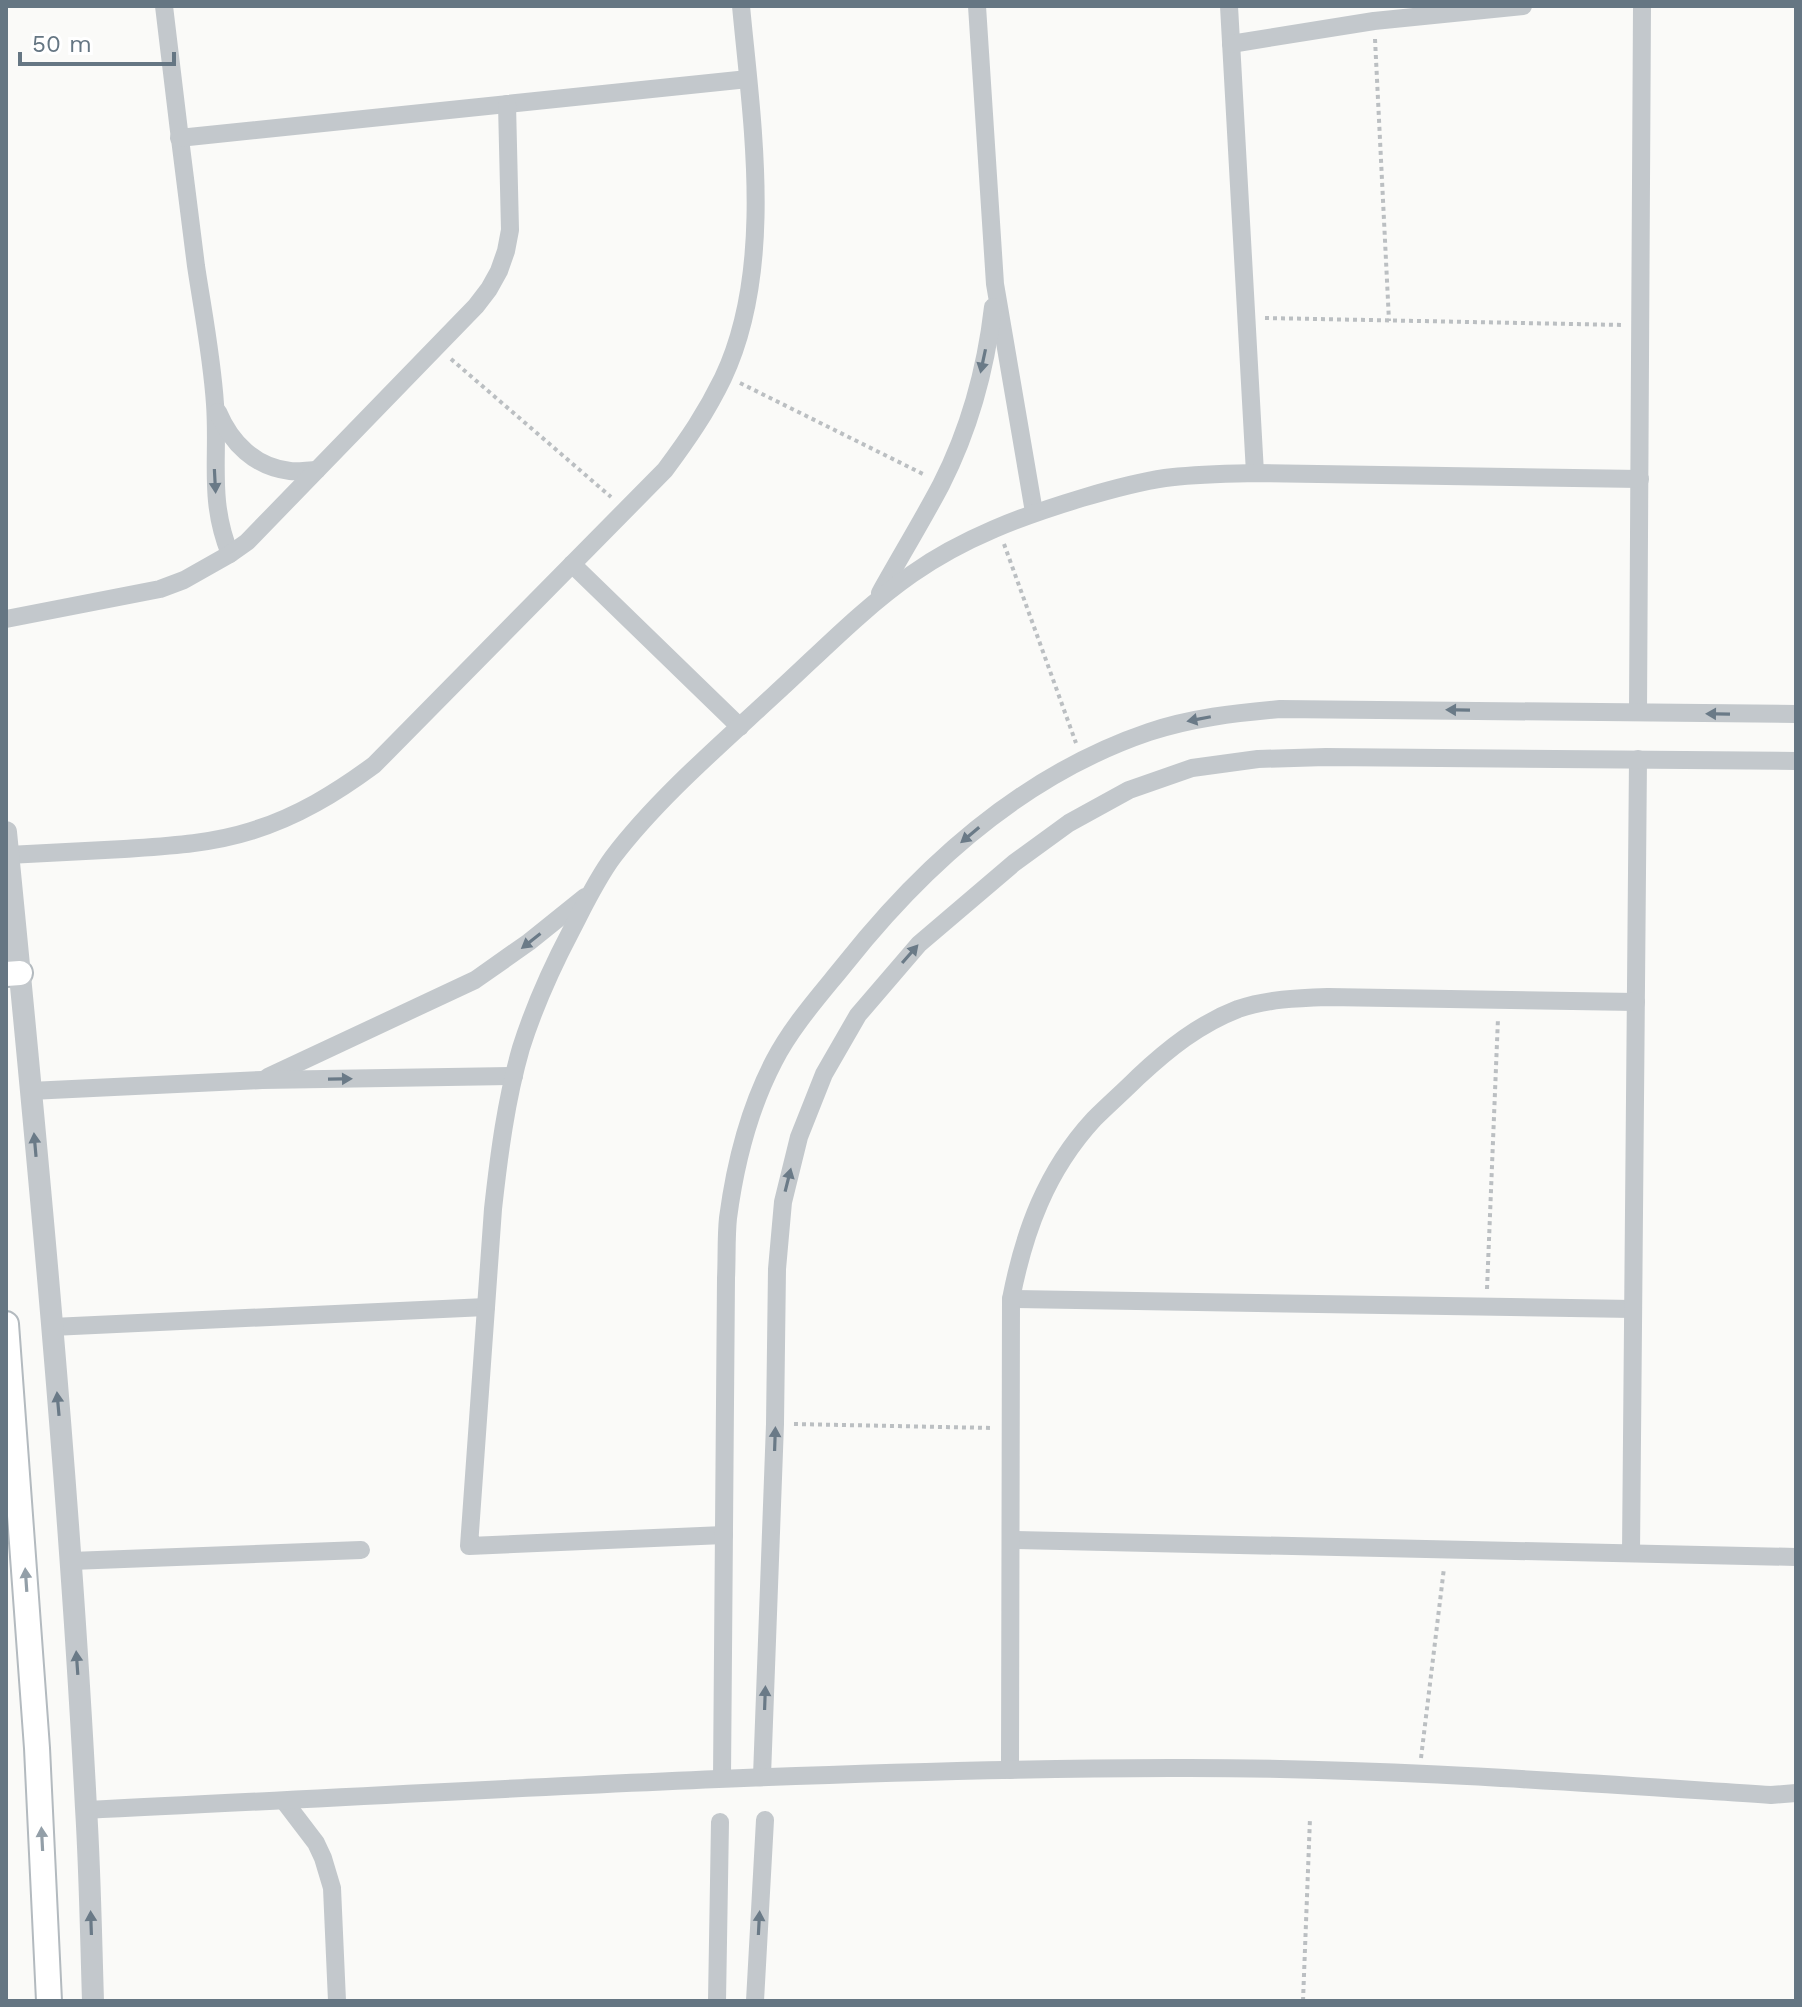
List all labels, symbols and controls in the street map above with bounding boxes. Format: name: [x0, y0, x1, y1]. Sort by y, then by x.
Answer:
scale bar: [20, 16, 174, 66]
text: 50 m: [32, 30, 92, 58]
one-way arrow: [976, 349, 989, 374]
one-way arrow: [209, 469, 222, 494]
one-way arrow: [1445, 704, 1470, 717]
one-way arrow: [1705, 707, 1730, 720]
one-way arrow: [1186, 713, 1211, 726]
one-way arrow: [960, 826, 980, 843]
one-way arrow: [521, 932, 541, 948]
one-way arrow: [901, 945, 919, 964]
one-way arrow: [328, 1072, 353, 1085]
one-way arrow: [28, 1132, 41, 1157]
one-way arrow: [782, 1167, 795, 1192]
one-way arrow: [52, 1391, 65, 1416]
one-way arrow: [768, 1426, 781, 1451]
one-way arrow: [19, 1567, 32, 1592]
one-way arrow: [71, 1650, 84, 1675]
one-way arrow: [758, 1685, 771, 1710]
one-way arrow: [35, 1826, 48, 1851]
one-way arrow: [84, 1910, 97, 1935]
one-way arrow: [753, 1910, 766, 1935]

